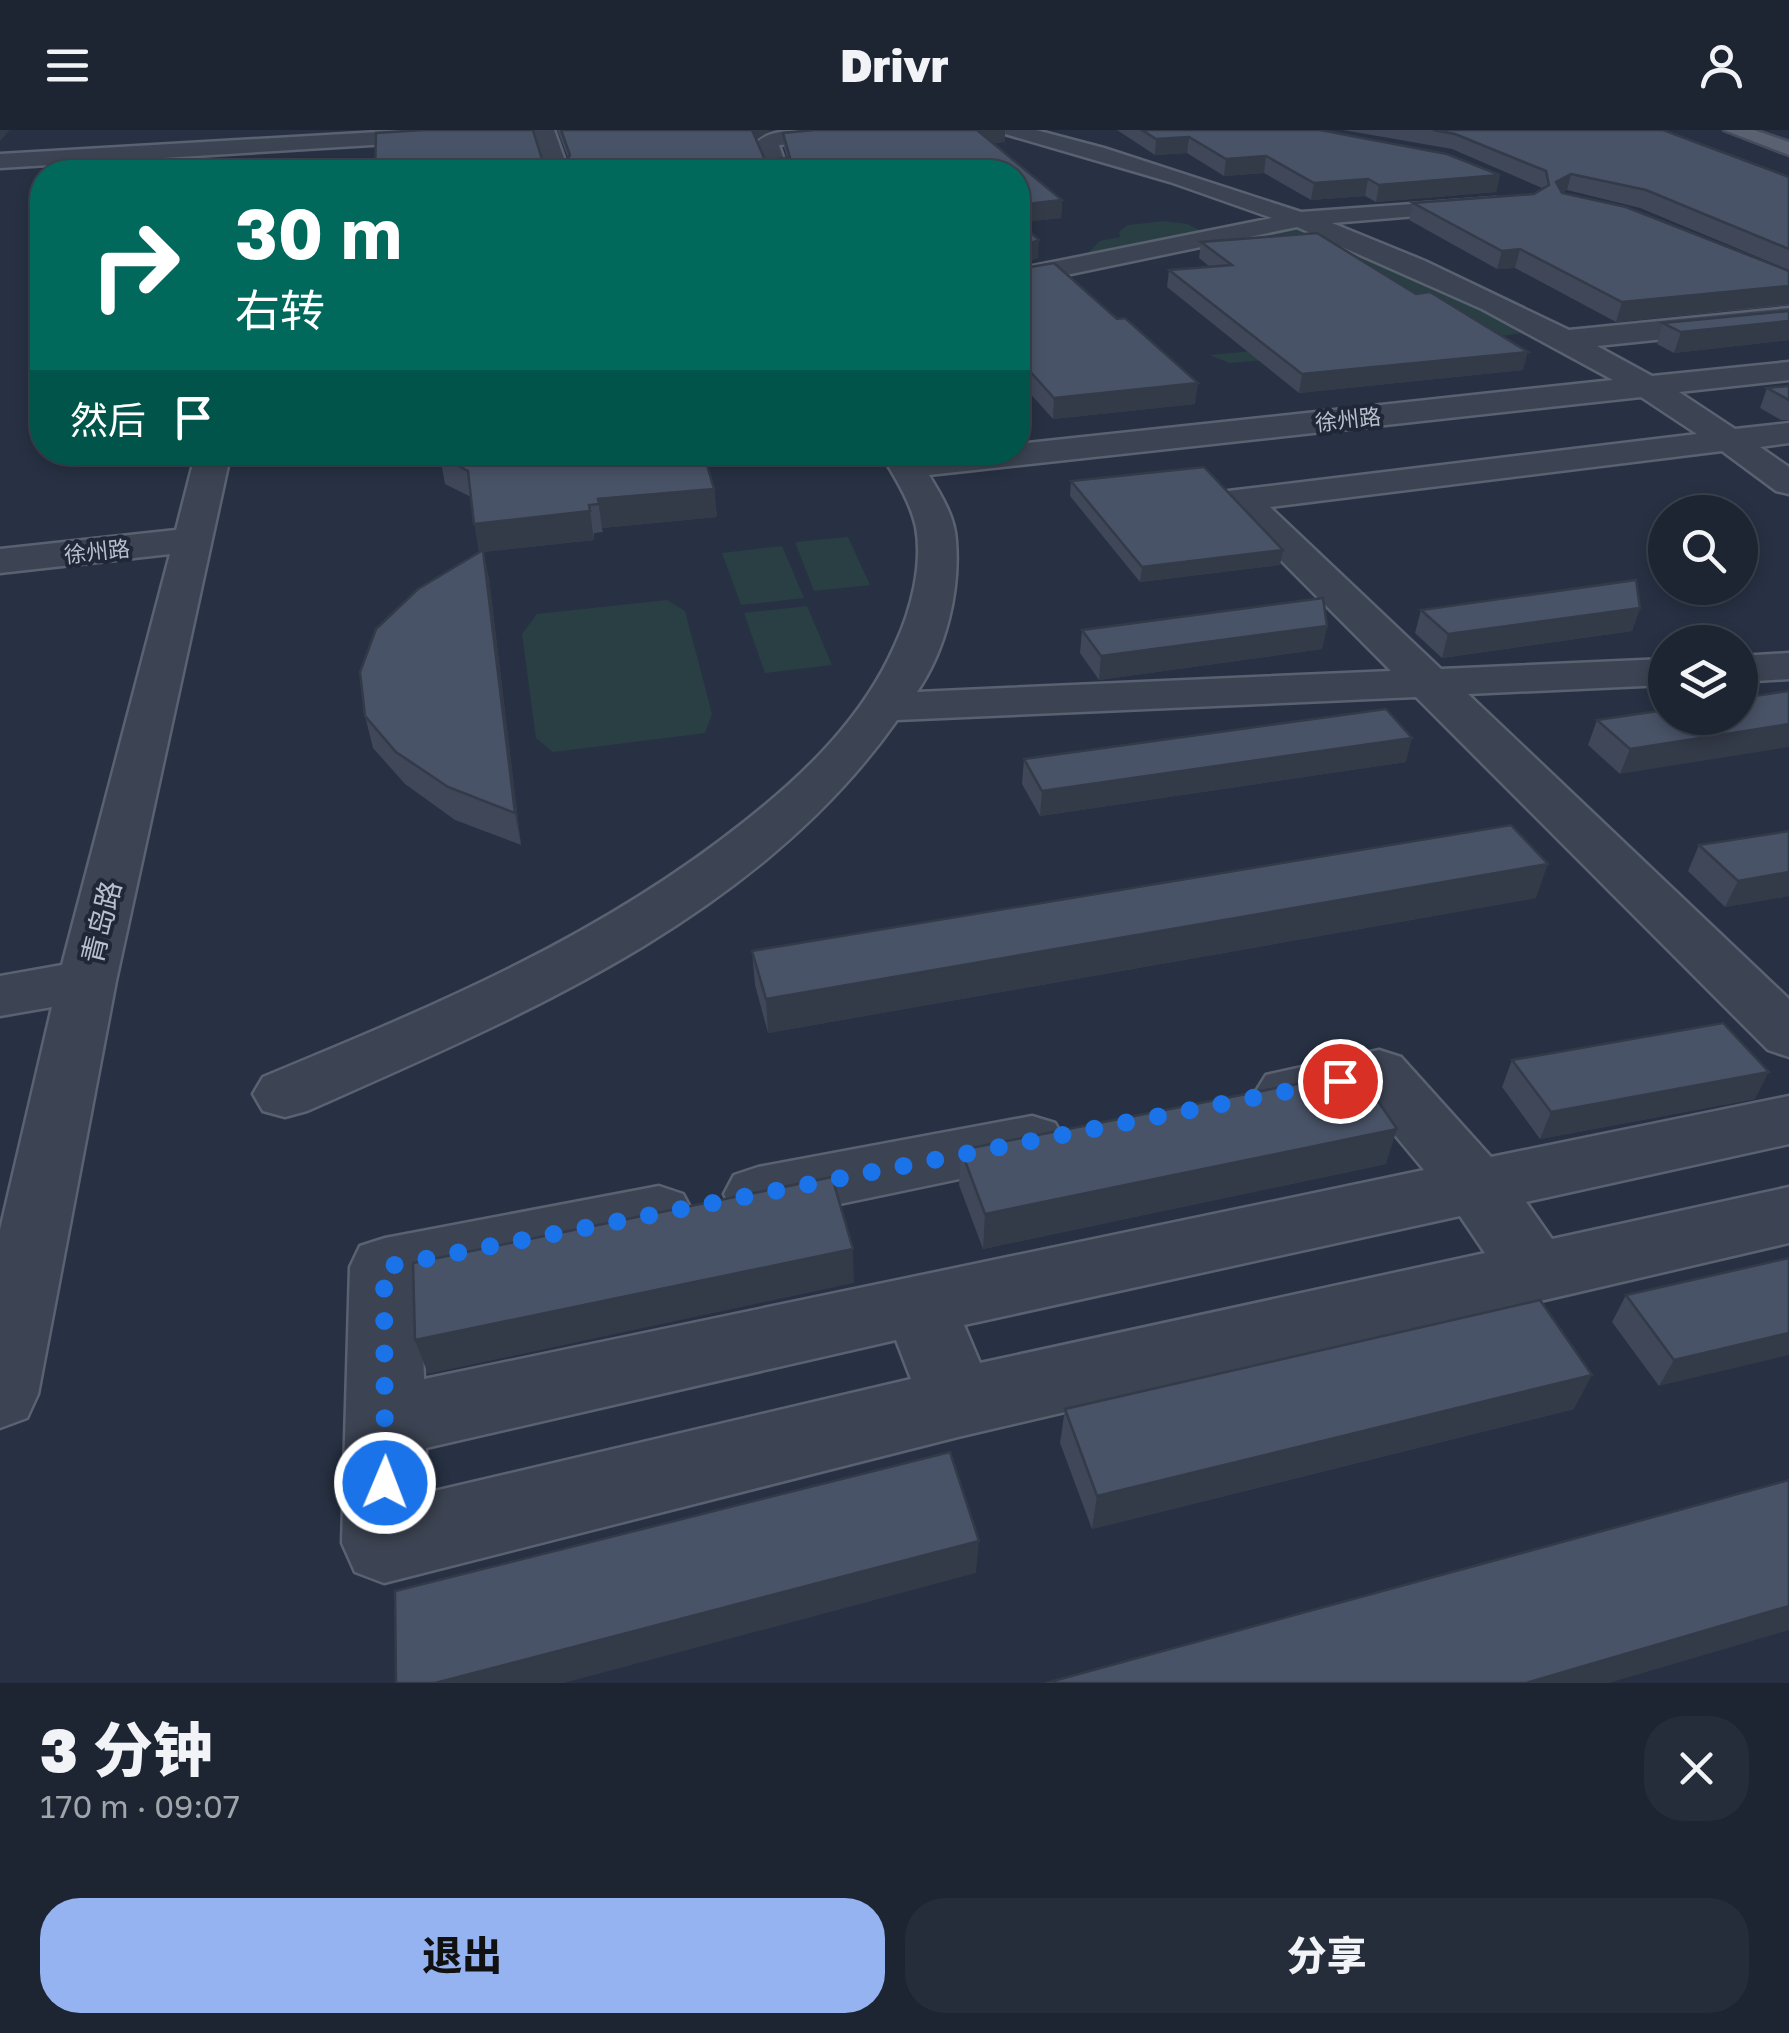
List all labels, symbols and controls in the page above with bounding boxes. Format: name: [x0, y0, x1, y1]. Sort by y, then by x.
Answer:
icon: menu: [40, 38, 95, 93]
text: Drivr: [840, 38, 949, 92]
icon: person: [1694, 38, 1749, 93]
text: 30 m: [235, 190, 402, 274]
icon: right: [70, 200, 200, 330]
text: 右转: [235, 283, 325, 337]
icon: arrive: [166, 390, 221, 445]
text: 然后: [70, 397, 146, 442]
street label: 徐州路: [1314, 402, 1382, 436]
map controls: [1648, 495, 1758, 735]
button: search: [1648, 495, 1758, 605]
street label: 徐州路: [63, 534, 131, 568]
button: layers: [1648, 625, 1758, 735]
street label: 青岛路: [75, 877, 127, 967]
pin: [1298, 1039, 1383, 1124]
icon: arrive: [1313, 1054, 1368, 1109]
position arrow: [333, 1431, 437, 1535]
text: 3 分钟: [40, 1713, 213, 1785]
button: close: [1644, 1716, 1749, 1821]
text: 170 m · 09:07: [40, 1787, 240, 1825]
button: 退出: [40, 1898, 885, 2013]
button: 分享: [905, 1898, 1749, 2013]

